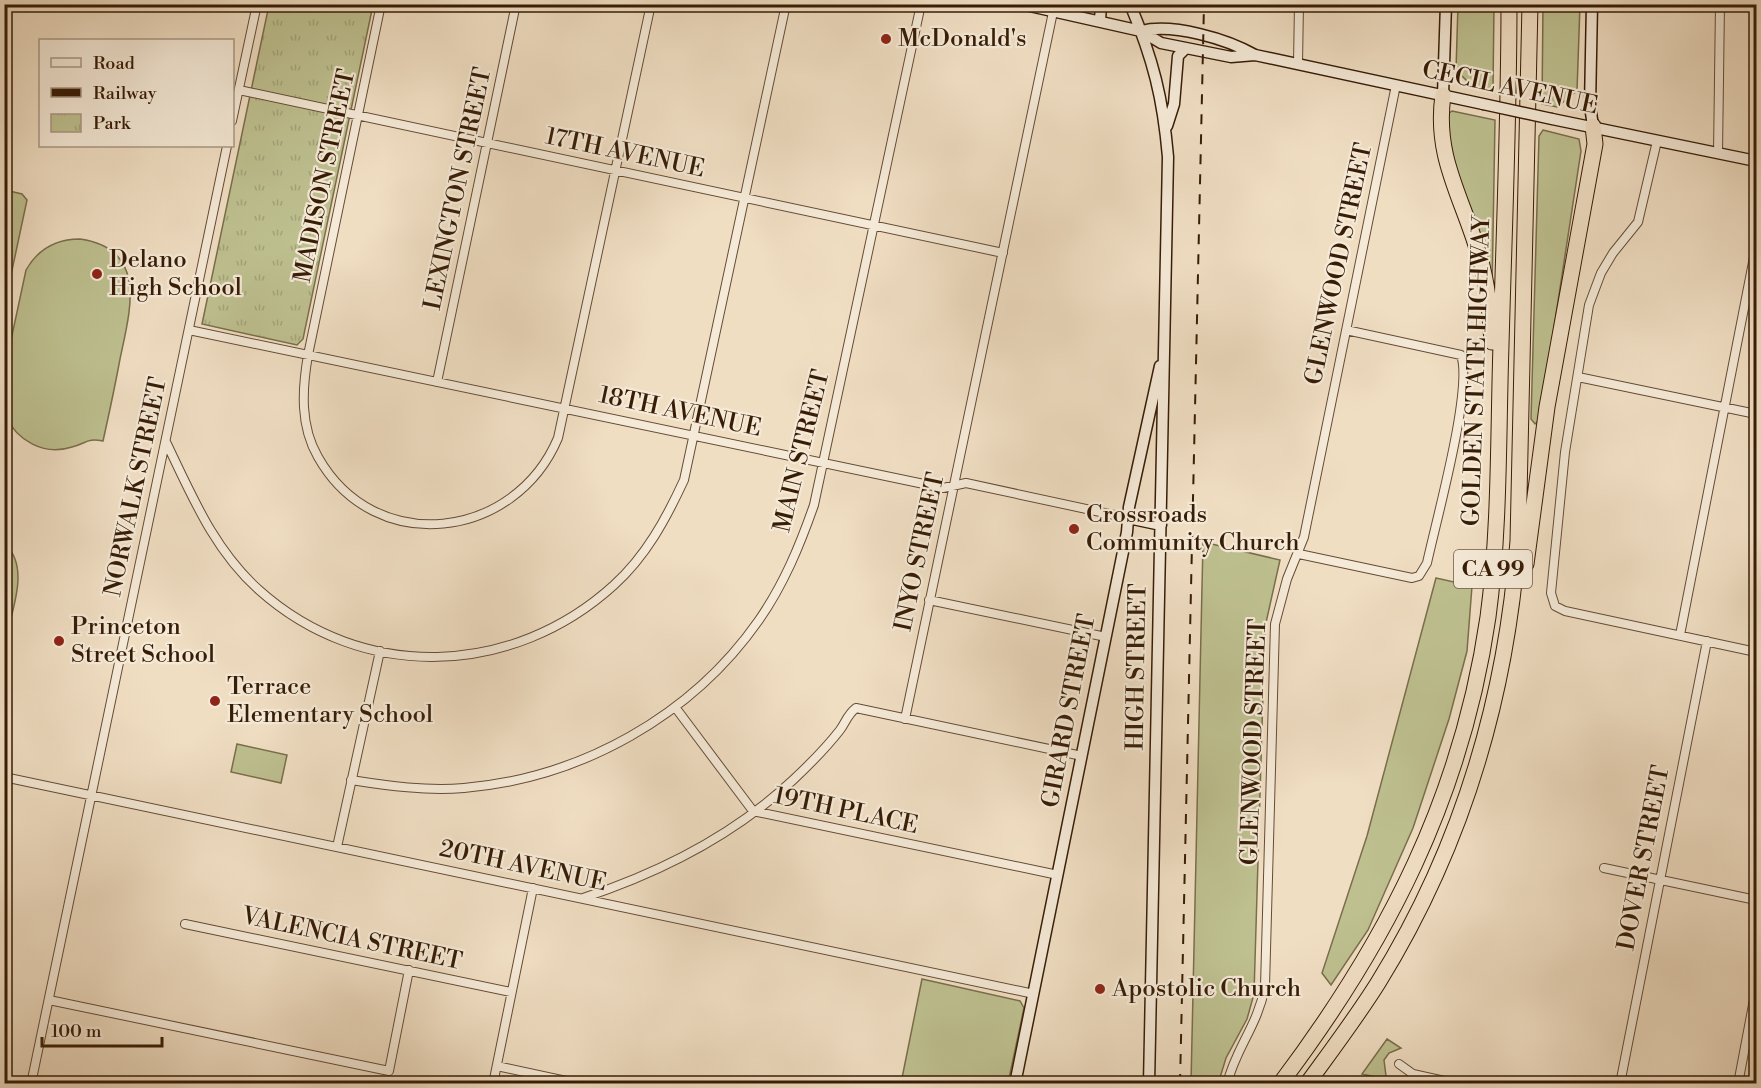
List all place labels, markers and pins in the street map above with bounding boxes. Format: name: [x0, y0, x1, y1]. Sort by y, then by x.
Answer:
place label: McDonald's: [898, 24, 1027, 54]
marker: McDonald's: [879, 32, 893, 46]
place label: Delano High School: [109, 245, 242, 303]
marker: Delano High School: [90, 267, 104, 281]
place label: Crossroads Community Church: [1086, 500, 1300, 558]
marker: Crossroads Community Church: [1067, 522, 1081, 536]
place label: Princeton Street School: [71, 612, 215, 670]
marker: Princeton Street School: [52, 634, 66, 648]
place label: Terrace Elementary School: [227, 672, 433, 730]
marker: Terrace Elementary School: [208, 694, 222, 708]
place label: Apostolic Church: [1111, 974, 1301, 1004]
marker: Apostolic Church: [1093, 982, 1107, 996]

